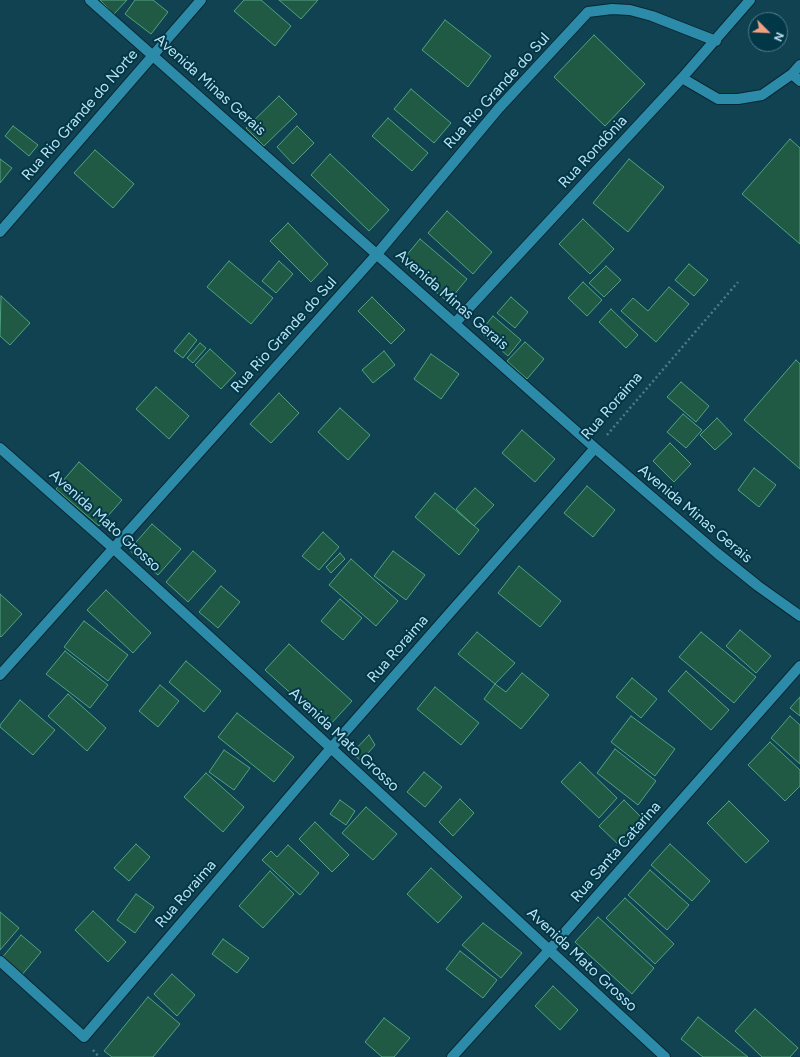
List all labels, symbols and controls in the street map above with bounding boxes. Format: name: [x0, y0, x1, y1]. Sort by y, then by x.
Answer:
north arrow: [748, 12, 788, 52]
street label: Rua Rio Grande do Sul: [440, 29, 554, 153]
street label: Avenida Minas Gerais: [151, 30, 269, 140]
text: N: [771, 30, 786, 43]
street label: Rua Rio Grande do Norte: [18, 46, 142, 184]
street label: Rua Rondônia: [555, 112, 631, 192]
street label: Avenida Minas Gerais: [392, 246, 512, 354]
street label: Rua Rio Grande do Sul: [227, 273, 341, 397]
street label: Rua Roraima: [578, 368, 646, 444]
street label: Avenida Minas Gerais: [634, 461, 756, 567]
street label: Avenida Mato Grosso: [45, 466, 165, 576]
street label: Rua Roraima: [364, 611, 432, 687]
street label: Avenida Mato Grosso: [285, 684, 403, 796]
street label: Rua Santa Catarina: [567, 798, 665, 906]
street label: Rua Roraima: [152, 856, 220, 932]
street label: Avenida Mato Grosso: [523, 904, 641, 1016]

